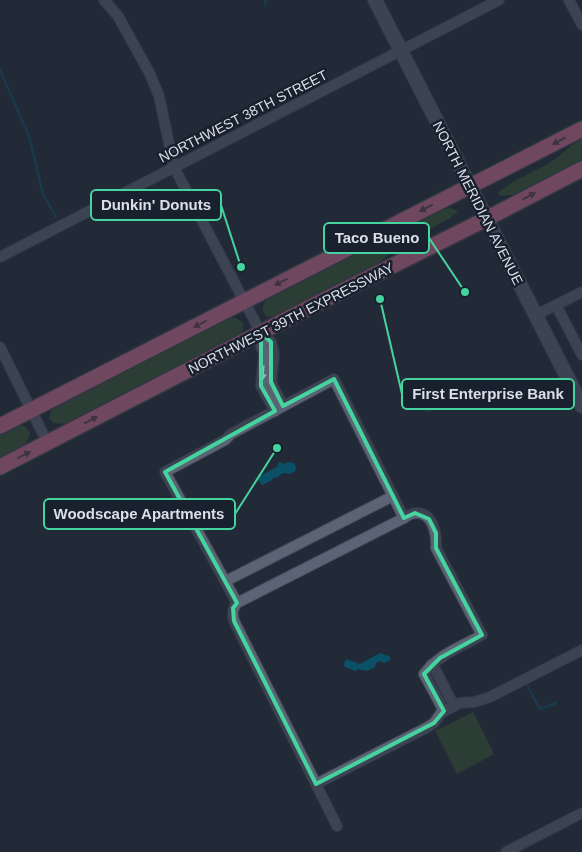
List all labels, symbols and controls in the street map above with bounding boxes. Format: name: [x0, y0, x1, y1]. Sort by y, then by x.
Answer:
street label: NORTHWEST 38TH STREET: [156, 66, 330, 166]
street label: NORTH MERIDIAN AVENUE: [430, 119, 526, 287]
one-way arrow: [551, 137, 566, 145]
callout: Dunkin' Donuts: [91, 190, 221, 220]
one-way arrow: [522, 192, 537, 200]
text: Dunkin' Donuts: [101, 196, 211, 213]
one-way arrow: [419, 204, 433, 212]
callout: Taco Bueno: [324, 223, 429, 253]
text: Taco Bueno: [335, 229, 419, 246]
street label: NORTHWEST 39TH EXPRESSWAY: [186, 259, 397, 377]
one-way arrow: [274, 278, 289, 286]
one-way arrow: [193, 320, 208, 328]
one-way arrow: [258, 365, 266, 381]
callout: First Enterprise Bank: [402, 379, 574, 409]
text: First Enterprise Bank: [412, 385, 565, 402]
one-way arrow: [83, 416, 98, 424]
one-way arrow: [16, 451, 31, 459]
callout: Woodscape Apartments: [44, 499, 235, 529]
text: Woodscape Apartments: [54, 505, 224, 522]

